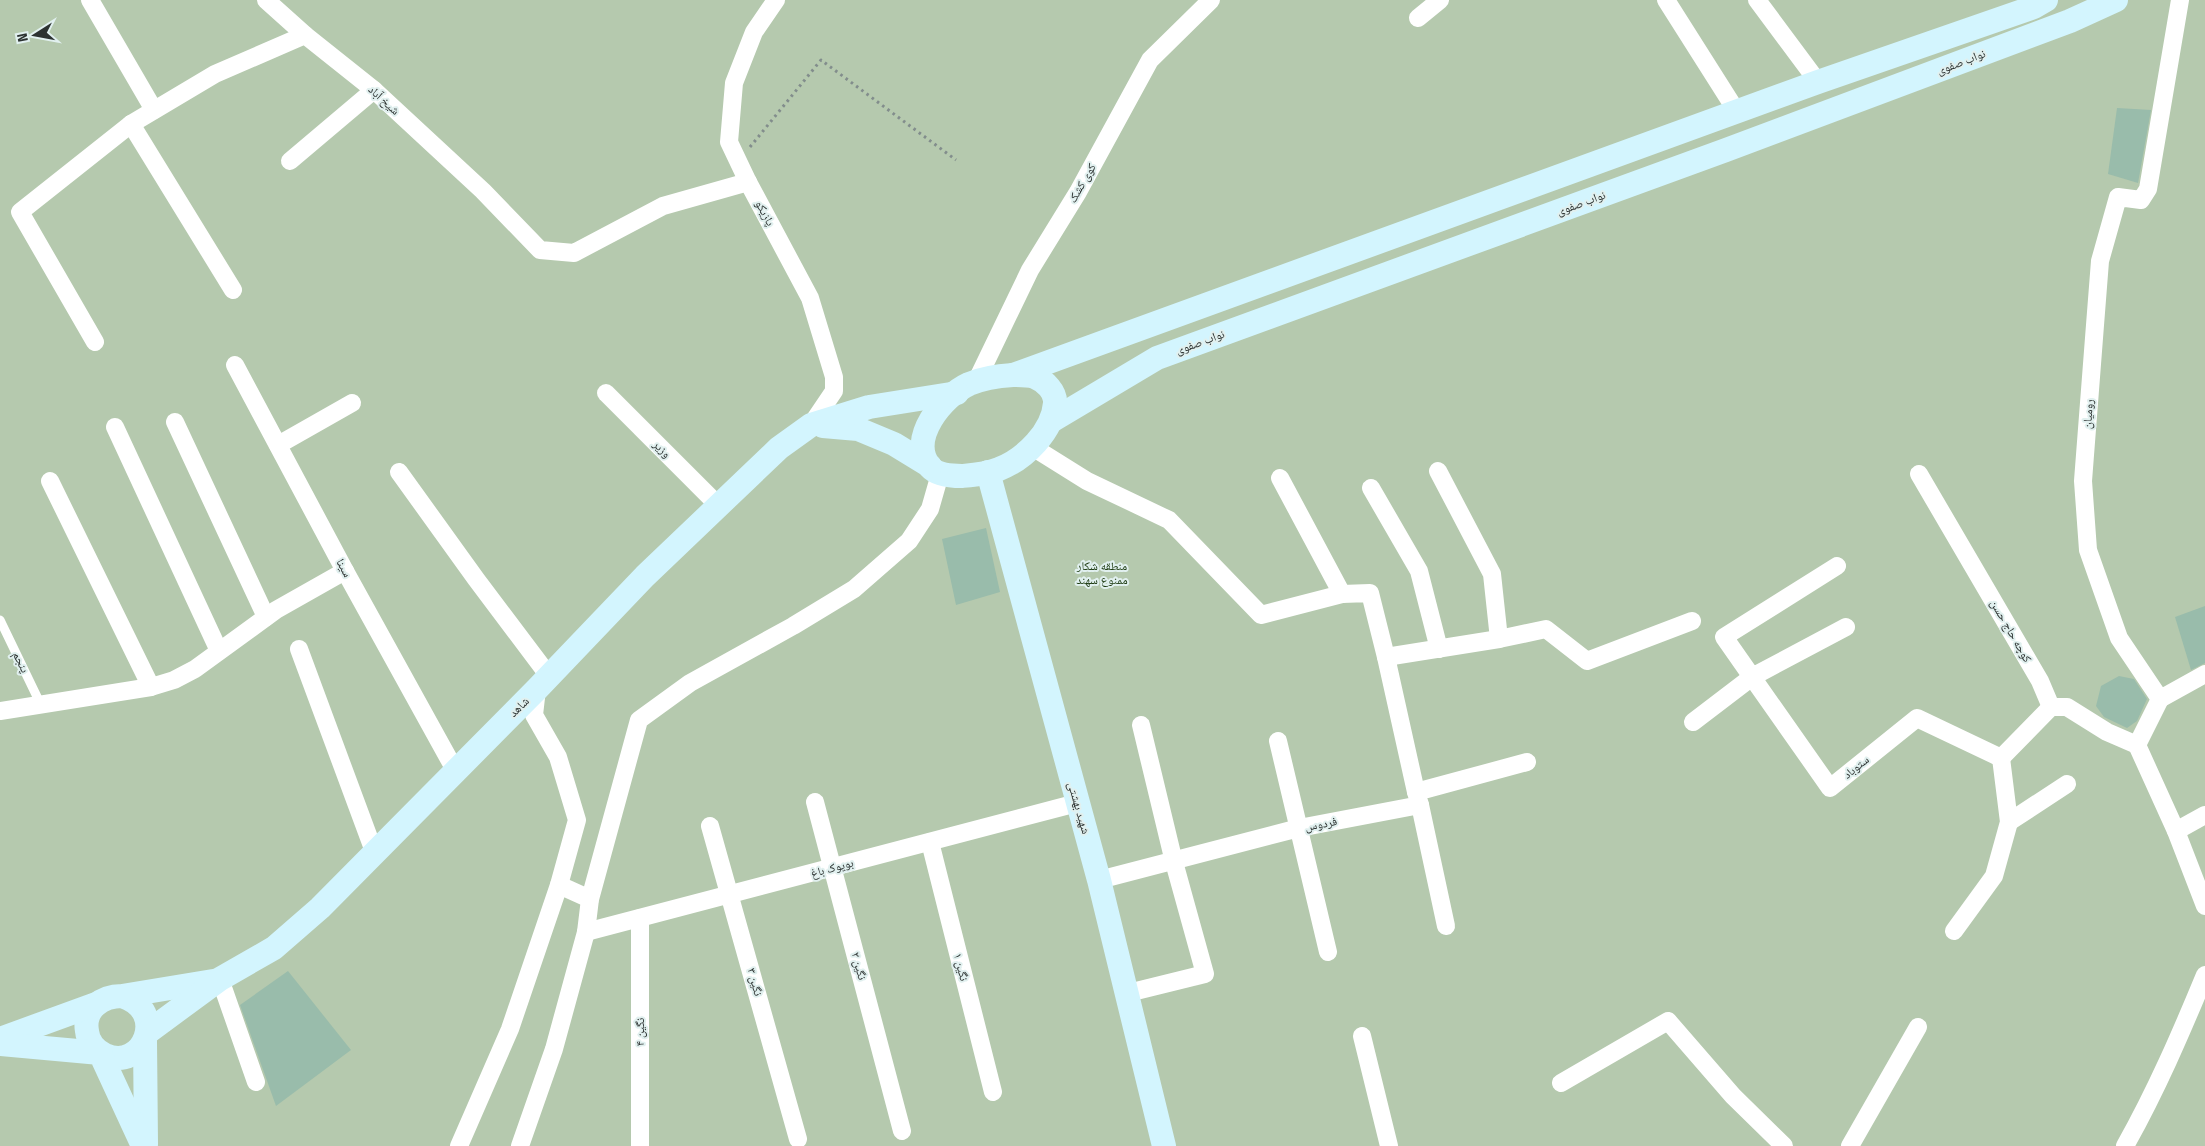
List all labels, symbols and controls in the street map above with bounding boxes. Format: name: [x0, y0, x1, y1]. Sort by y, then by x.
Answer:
north arrow: [10, 10, 60, 60]
text: N: [14, 32, 32, 43]
street label: نواب صفوی: [1935, 46, 1987, 78]
street label: شیخ آباد: [365, 82, 403, 118]
street label: کوی کشک: [1065, 161, 1099, 205]
street label: نواب صفوی: [1555, 188, 1607, 219]
street label: پازیکو: [752, 198, 778, 229]
street label: نواب صفوی: [1174, 327, 1226, 358]
street label: رومیان: [2080, 398, 2096, 430]
street label: وزیر: [649, 437, 674, 461]
street label: سینا: [333, 556, 355, 580]
park label: منطقه شکار ممنوع سهند: [1076, 559, 1128, 588]
street label: کوچه حاج حسن: [1987, 597, 2035, 665]
street label: پنجم: [9, 649, 32, 676]
street label: شاهد: [506, 694, 532, 720]
street label: ستوباد: [1840, 752, 1872, 782]
street label: شهید بهشتی: [1065, 780, 1093, 836]
street label: فردوس: [1304, 814, 1338, 834]
street label: بویوک باغ: [809, 856, 855, 881]
street label: نگین ۲: [848, 950, 869, 982]
street label: نگین ۱: [951, 952, 971, 983]
street label: نگین ۳: [744, 966, 765, 998]
street label: نگین ۴: [633, 1018, 647, 1046]

